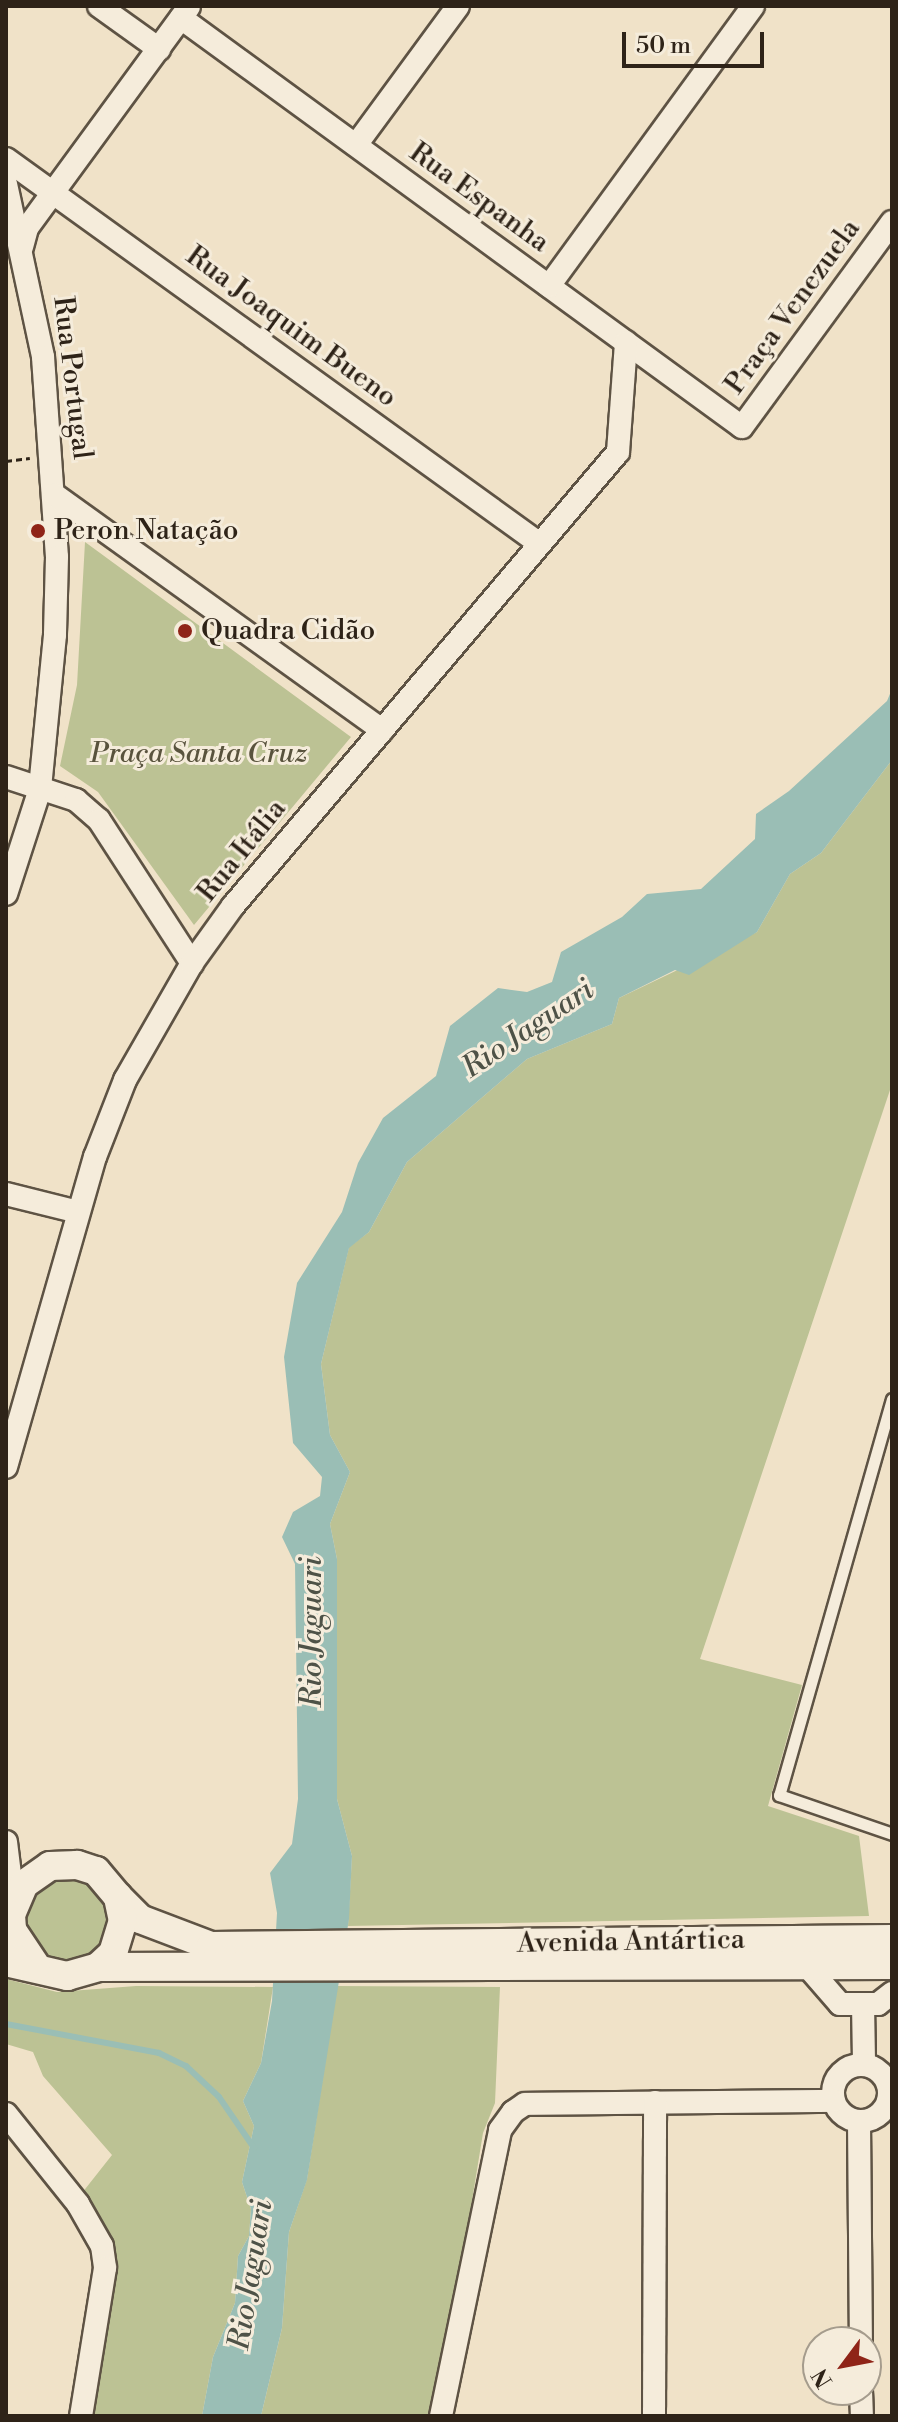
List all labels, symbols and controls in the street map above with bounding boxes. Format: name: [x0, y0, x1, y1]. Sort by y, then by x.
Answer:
scale bar: [626, 16, 768, 66]
text: 50 m: [636, 31, 691, 61]
street label: Rua Espanha: [402, 136, 556, 260]
street label: Praça Venezuela: [718, 213, 868, 401]
street label: Rua Joaquim Bueno: [179, 239, 403, 415]
street label: Rua Portugal: [45, 295, 99, 461]
place label: Peron Natação: [54, 514, 239, 548]
marker: Peron Natação: [29, 522, 47, 540]
place label: Quadra Cidão: [201, 614, 375, 648]
marker: Quadra Cidão: [176, 622, 194, 640]
park label: Praça Santa Cruz: [90, 737, 308, 771]
street label: Rua Itália: [191, 793, 293, 909]
water label: Rio Jaguari: [455, 972, 601, 1086]
water label: Rio Jaguari: [294, 1556, 330, 1708]
street label: Avenida Antártica: [517, 1923, 745, 1961]
water label: Rio Jaguari: [221, 2197, 281, 2353]
north arrow: [802, 2326, 882, 2406]
text: N: [807, 2363, 839, 2392]

